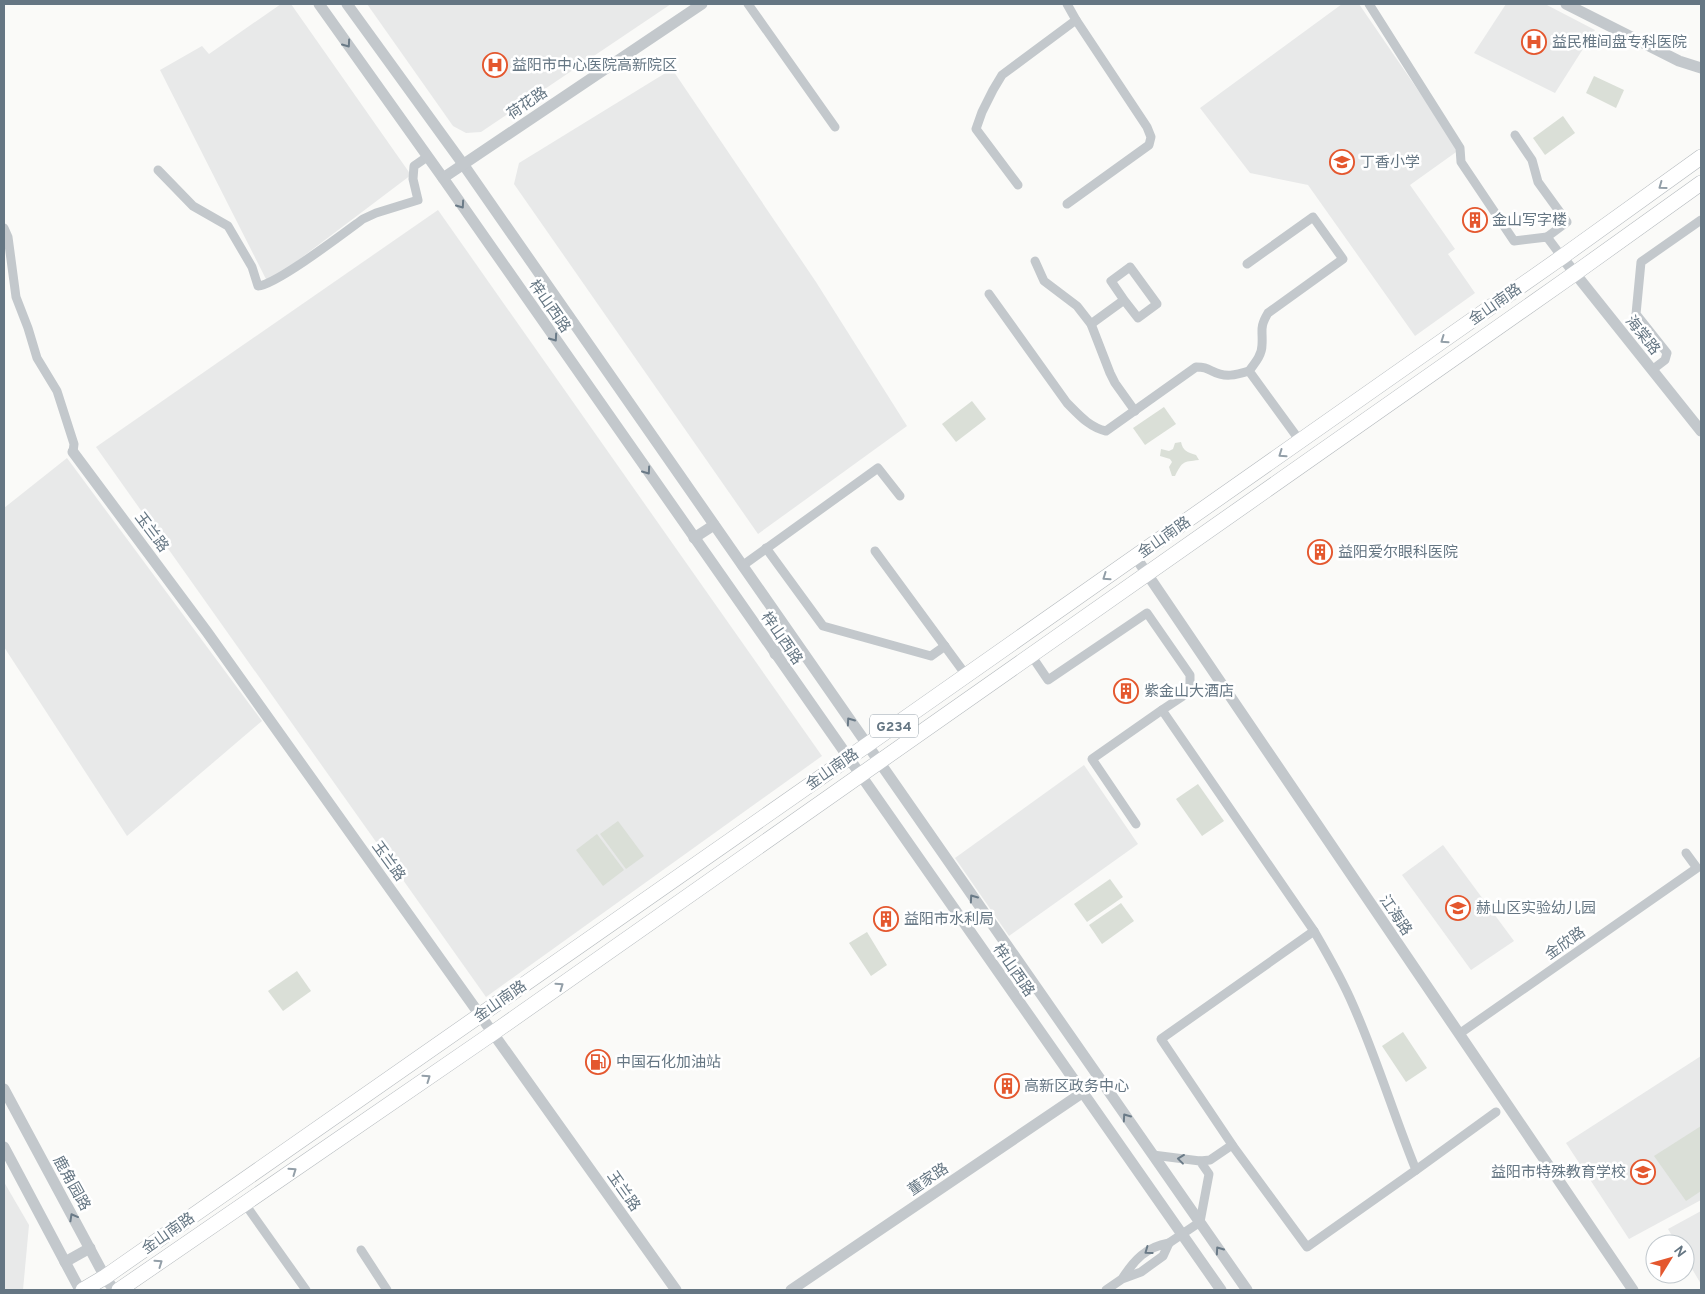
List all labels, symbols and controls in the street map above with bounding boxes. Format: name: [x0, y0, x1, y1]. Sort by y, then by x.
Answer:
hospital icon: 益民椎间盘专科医院: [1521, 29, 1547, 55]
place label: 益民椎间盘专科医院: [1552, 34, 1687, 53]
one-way arrow: [341, 38, 350, 47]
hospital icon: 益阳市中心医院高新院区: [482, 52, 508, 78]
place label: 益阳市中心医院高新院区: [512, 57, 677, 76]
street label: 荷花路: [504, 84, 552, 125]
school or university icon: 丁香小学: [1329, 149, 1355, 175]
place label: 丁香小学: [1360, 154, 1420, 173]
one-way arrow: [1659, 180, 1668, 188]
one-way arrow: [455, 199, 464, 208]
building icon: 金山写字楼: [1462, 207, 1488, 233]
place label: 金山写字楼: [1492, 212, 1567, 231]
street label: 梓山西路: [524, 276, 575, 337]
street label: 金山南路: [1466, 280, 1526, 330]
street label: 海棠路: [1620, 312, 1663, 359]
one-way arrow: [548, 332, 557, 342]
one-way arrow: [1440, 334, 1449, 343]
one-way arrow: [1278, 448, 1288, 457]
one-way arrow: [641, 465, 650, 475]
street label: 玉兰路: [130, 509, 172, 557]
street label: 金山南路: [1135, 513, 1195, 563]
building icon: 益阳爱尔眼科医院: [1307, 539, 1333, 565]
place label: 益阳爱尔眼科医院: [1338, 544, 1458, 563]
one-way arrow: [1102, 571, 1112, 580]
street label: 梓山西路: [756, 608, 807, 669]
building icon: 紫金山大酒店: [1113, 678, 1139, 704]
place label: 紫金山大酒店: [1144, 683, 1234, 702]
road number: G234: [870, 714, 918, 738]
one-way arrow: [847, 718, 856, 727]
street label: 金山南路: [803, 745, 863, 795]
street label: 玉兰路: [367, 838, 409, 886]
street label: 江海路: [1374, 892, 1415, 940]
one-way arrow: [970, 894, 979, 903]
school or university icon: 赫山区实验幼儿园: [1445, 895, 1471, 921]
place label: 赫山区实验幼儿园: [1476, 900, 1596, 919]
building icon: 益阳市水利局: [873, 906, 899, 932]
place label: 益阳市水利局: [904, 911, 994, 930]
street label: 金欣路: [1542, 924, 1590, 965]
street label: 梓山西路: [988, 940, 1039, 1001]
street label: 金山南路: [471, 977, 531, 1027]
one-way arrow: [555, 983, 564, 992]
fuel station icon: 中国石化加油站: [585, 1049, 611, 1075]
place label: 中国石化加油站: [616, 1053, 721, 1073]
building icon: 高新区政务中心: [994, 1073, 1020, 1099]
one-way arrow: [422, 1075, 431, 1085]
place label: 高新区政务中心: [1024, 1078, 1129, 1097]
one-way arrow: [1123, 1113, 1132, 1123]
street label: 鹿角园路: [48, 1152, 94, 1215]
one-way arrow: [1176, 1154, 1184, 1165]
school or university icon: 益阳市特殊教育学校: [1630, 1159, 1656, 1185]
street label: 董家路: [905, 1160, 953, 1201]
place label: 益阳市特殊教育学校: [1491, 1163, 1626, 1183]
one-way arrow: [287, 1168, 297, 1177]
street label: 玉兰路: [602, 1168, 643, 1216]
street label: 金山南路: [139, 1209, 199, 1259]
one-way arrow: [70, 1214, 80, 1223]
north arrow: [1645, 1234, 1695, 1284]
text: N: [1669, 1243, 1689, 1261]
one-way arrow: [1145, 1245, 1154, 1254]
one-way arrow: [1216, 1246, 1225, 1256]
one-way arrow: [153, 1260, 163, 1269]

